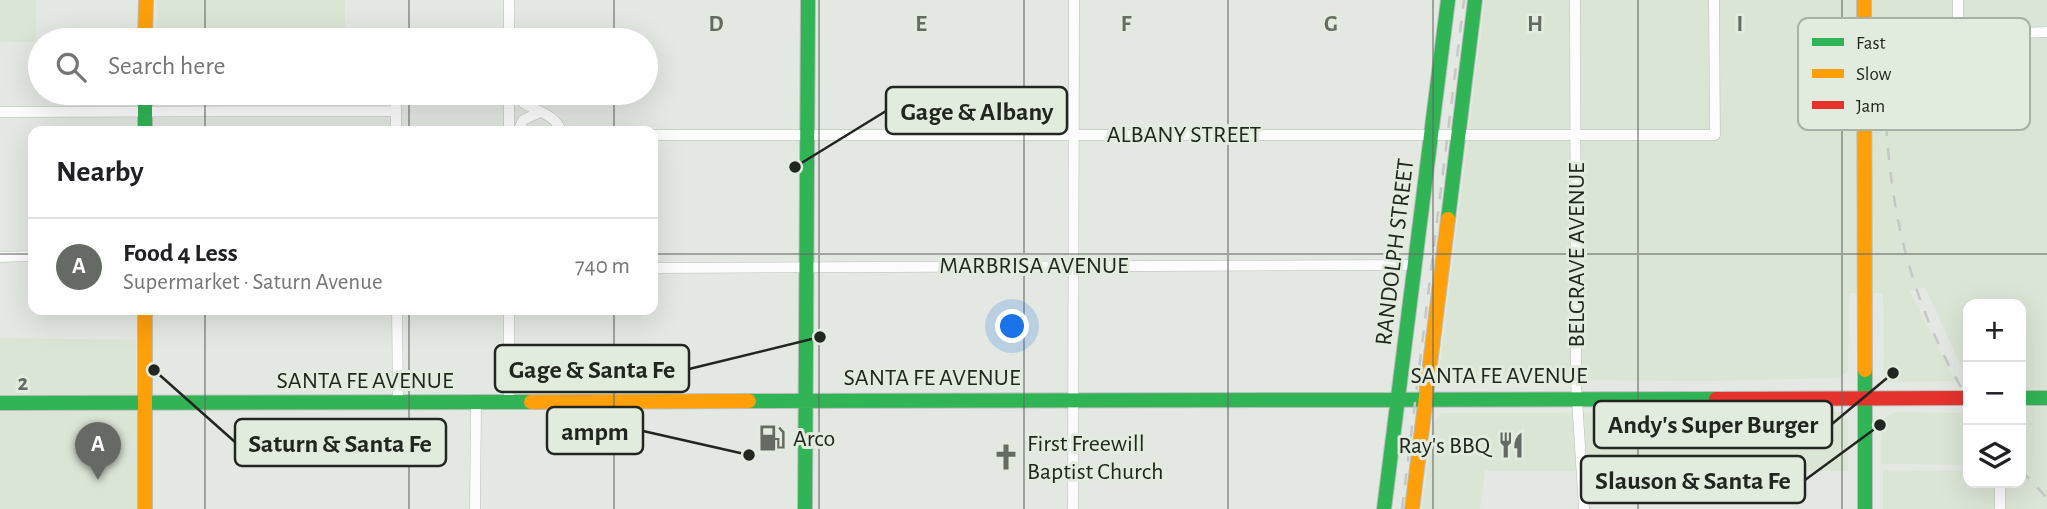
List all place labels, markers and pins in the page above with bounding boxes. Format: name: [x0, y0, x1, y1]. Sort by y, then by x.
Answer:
callout: Gage & Albany: [886, 87, 1067, 134]
callout: Gage & Santa Fe: [495, 345, 689, 392]
callout: Andy's Super Burger: [1594, 401, 1832, 448]
callout: ampm: [547, 407, 643, 454]
callout: Saturn & Santa Fe: [235, 419, 446, 466]
pin: A: [75, 422, 121, 480]
fuel station icon: Arco: [757, 423, 787, 453]
place label: Arco: [793, 427, 835, 451]
restaurant icon: Ray's BBQ: [1496, 430, 1526, 460]
place label: First Freewill Baptist Church: [1027, 432, 1164, 484]
place label: Ray's BBQ: [1398, 434, 1493, 458]
church icon: First Freewill Baptist Church: [991, 442, 1021, 472]
callout: Slauson & Santa Fe: [1581, 456, 1805, 503]

